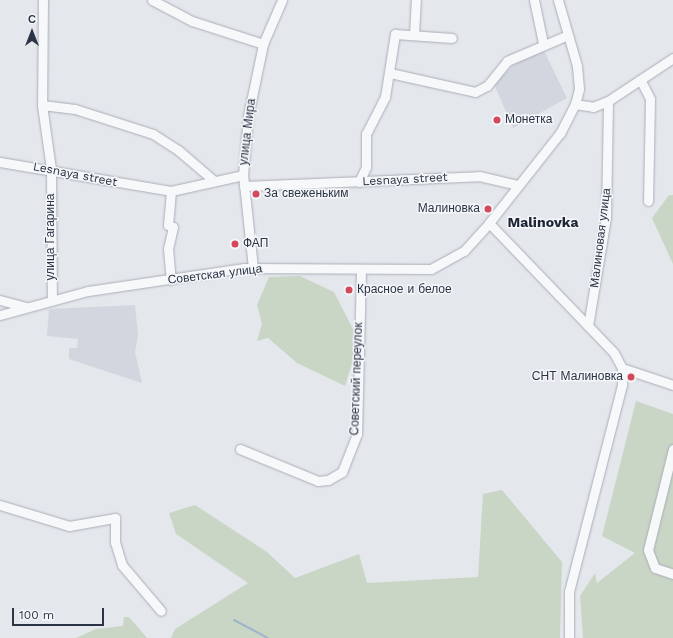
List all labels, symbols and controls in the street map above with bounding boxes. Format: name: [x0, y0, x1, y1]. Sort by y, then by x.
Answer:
north arrow: [12, 12, 52, 52]
text: С: [28, 13, 36, 26]
street label: улица Мира: [237, 98, 259, 166]
place label: Монетка: [505, 113, 552, 127]
marker: Монетка: [492, 115, 502, 125]
street label: Lesnaya street: [32, 160, 118, 190]
street label: Lesnaya street: [362, 171, 448, 189]
place label: За свеженьким: [264, 187, 349, 201]
street label: Малиновая улица: [588, 187, 614, 289]
marker: За свеженьким: [251, 189, 261, 199]
street label: улица Гагарина: [44, 193, 58, 281]
place label: Малиновка: [418, 202, 480, 216]
marker: Малиновка: [483, 204, 493, 214]
district label: Malinovka: [507, 214, 579, 230]
place label: ФАП: [243, 237, 268, 251]
marker: ФАП: [230, 239, 240, 249]
street label: Советская улица: [167, 262, 263, 288]
place label: Красное и белое: [357, 283, 452, 297]
marker: Красное и белое: [344, 285, 354, 295]
street label: Советский переулок: [348, 322, 366, 436]
place label: СНТ Малиновка: [532, 370, 623, 384]
marker: СНТ Малиновка: [626, 372, 636, 382]
scale bar: [14, 600, 106, 626]
text: 100 m: [19, 608, 54, 622]

